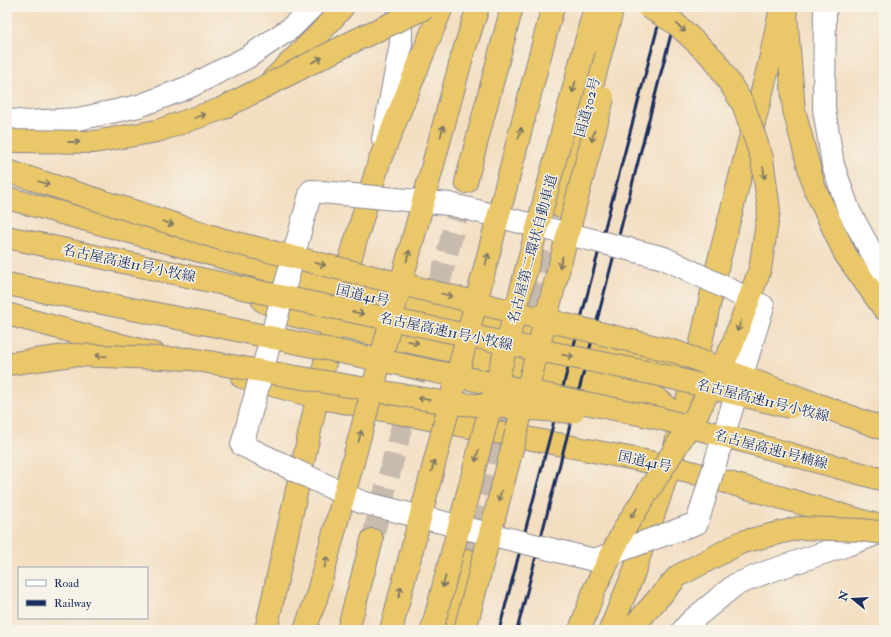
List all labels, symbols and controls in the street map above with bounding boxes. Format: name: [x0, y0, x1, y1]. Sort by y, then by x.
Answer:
one-way arrow: [676, 23, 686, 33]
one-way arrow: [311, 56, 323, 63]
street label: 国道302号: [571, 75, 604, 139]
one-way arrow: [570, 80, 578, 93]
one-way arrow: [194, 112, 206, 120]
one-way arrow: [439, 125, 446, 138]
one-way arrow: [516, 127, 524, 140]
one-way arrow: [589, 129, 597, 142]
one-way arrow: [67, 138, 80, 146]
one-way arrow: [760, 166, 768, 179]
street label: 名古屋第二環状自動車道: [504, 173, 561, 326]
one-way arrow: [37, 180, 50, 187]
one-way arrow: [162, 219, 174, 227]
street label: 名古屋高速11号小牧線: [61, 241, 197, 286]
one-way arrow: [405, 250, 413, 263]
one-way arrow: [484, 253, 491, 266]
one-way arrow: [556, 255, 564, 268]
one-way arrow: [314, 261, 327, 268]
street label: 国道41号: [334, 281, 391, 310]
one-way arrow: [440, 292, 453, 299]
one-way arrow: [352, 309, 365, 317]
street label: 名古屋高速11号小牧線: [378, 309, 514, 354]
one-way arrow: [735, 320, 742, 333]
one-way arrow: [406, 339, 419, 347]
one-way arrow: [95, 352, 108, 359]
one-way arrow: [561, 352, 574, 360]
street label: 名古屋高速11号小牧線: [695, 376, 831, 425]
one-way arrow: [417, 395, 430, 403]
street label: 名古屋高速1号楠線: [712, 426, 830, 473]
one-way arrow: [357, 430, 364, 443]
street label: 国道41号: [616, 448, 673, 475]
one-way arrow: [473, 450, 481, 463]
one-way arrow: [430, 460, 437, 473]
one-way arrow: [495, 489, 503, 502]
one-way arrow: [630, 507, 639, 518]
one-way arrow: [323, 555, 330, 568]
legend: [18, 567, 148, 619]
one-way arrow: [440, 575, 448, 588]
text: Road: [54, 576, 79, 591]
north arrow: [833, 579, 873, 619]
one-way arrow: [397, 586, 405, 599]
text: N: [836, 588, 852, 604]
text: Railway: [54, 596, 92, 611]

